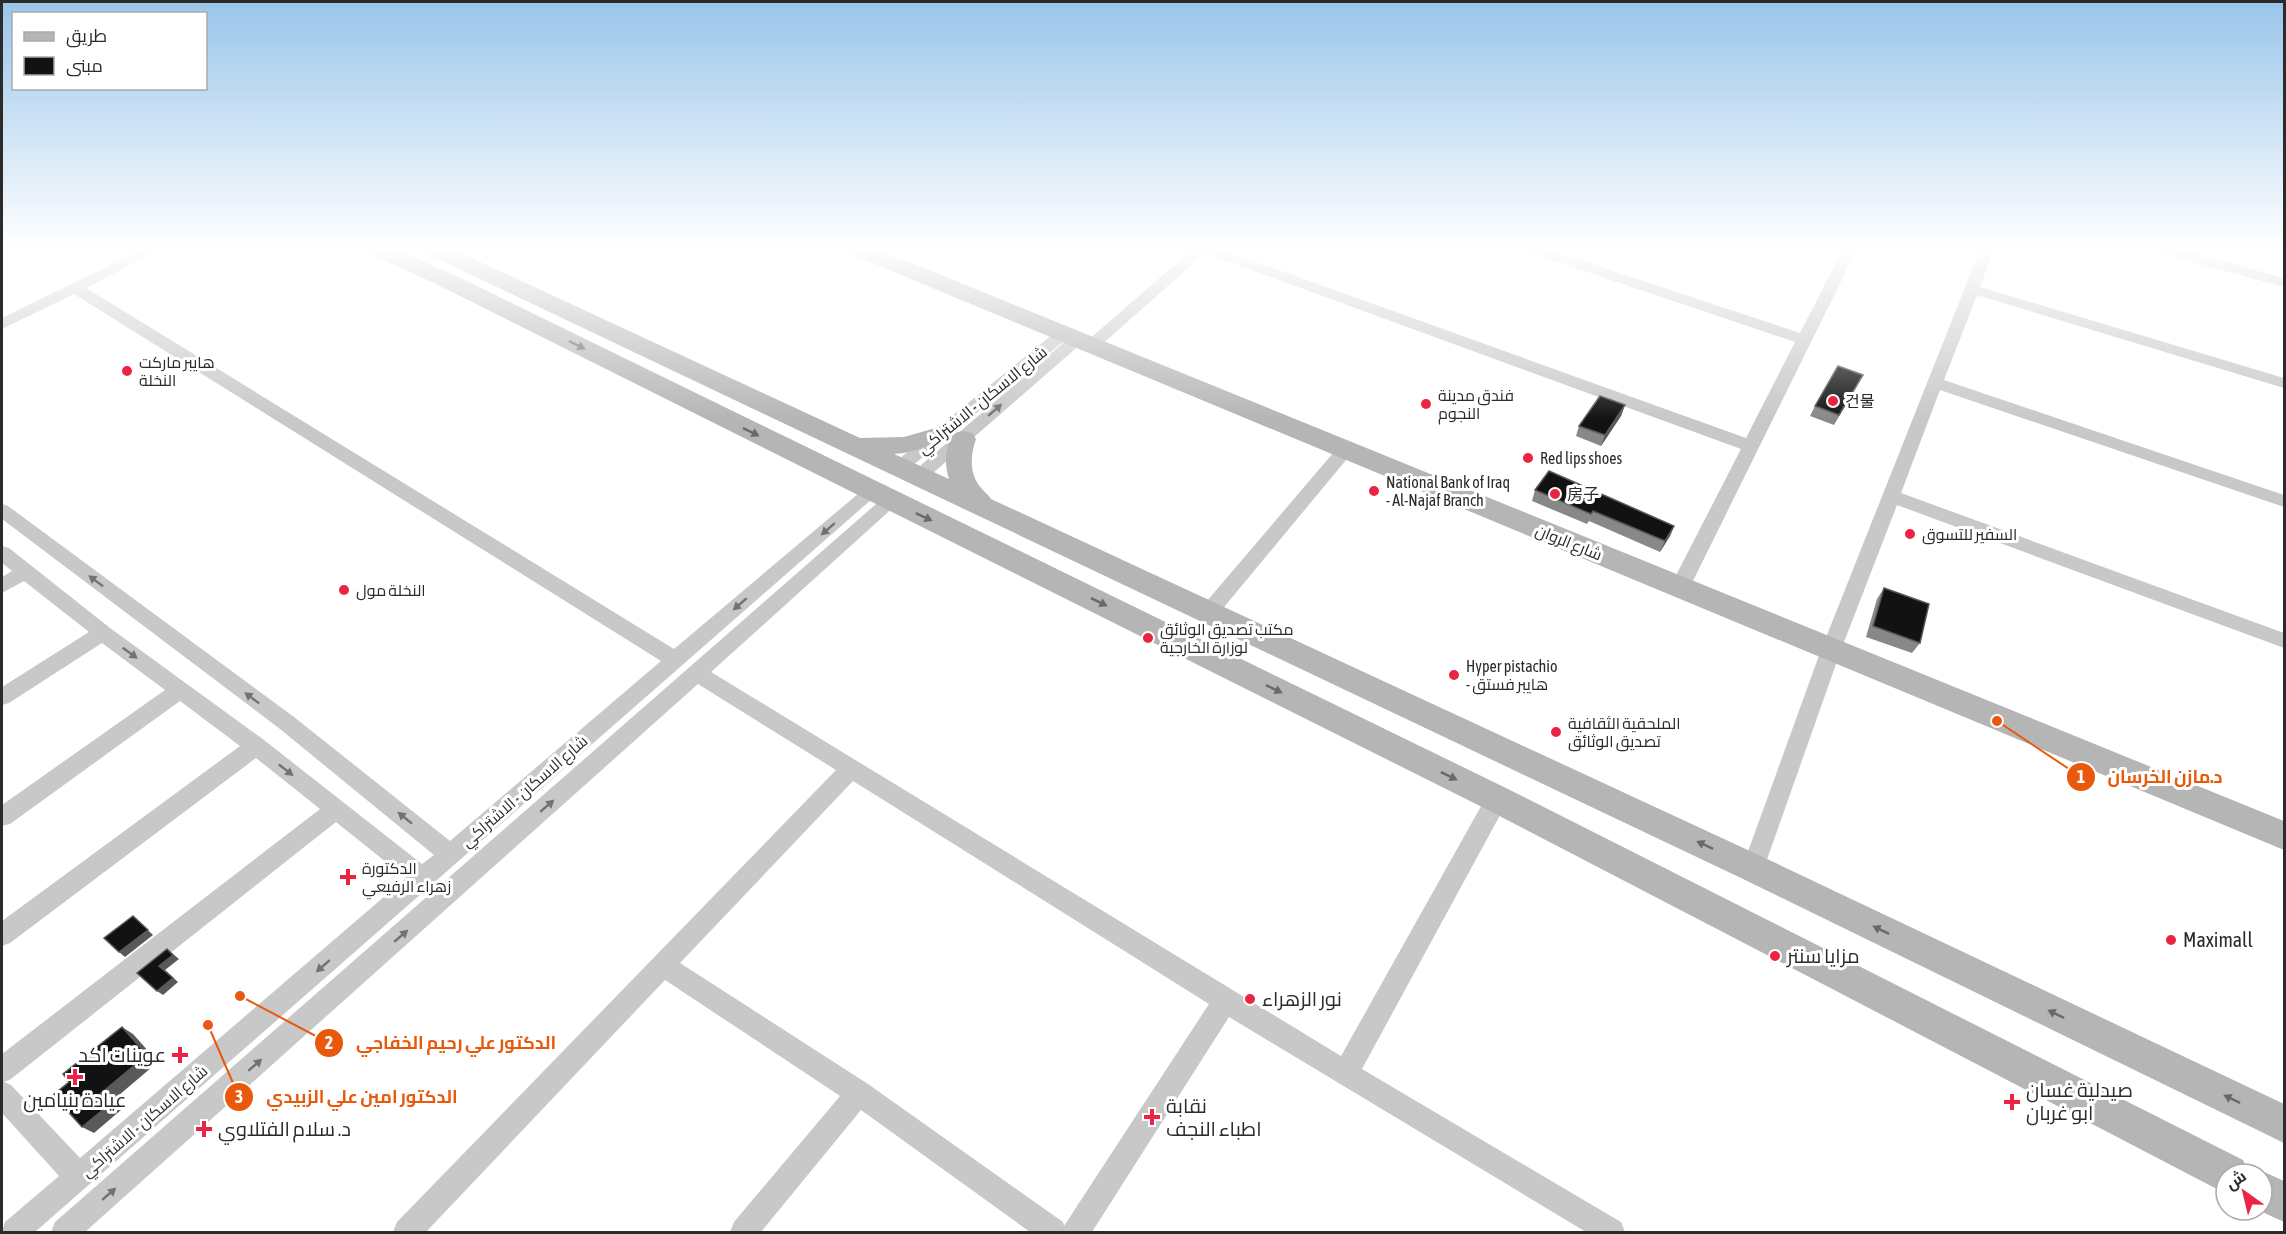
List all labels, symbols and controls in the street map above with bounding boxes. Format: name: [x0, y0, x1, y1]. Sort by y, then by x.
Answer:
legend: [12, 12, 207, 90]
text: طريق: [66, 25, 107, 48]
text: مبنى: [66, 55, 103, 77]
one-way arrow: [568, 340, 585, 350]
street label: شارع الاسكان - الاشتراكي: [914, 342, 1053, 462]
place label: هايبر ماركت النخلة: [139, 353, 215, 389]
marker: هايبر ماركت النخلة: [120, 364, 134, 378]
place label: فندق مدينة النجوم: [1438, 386, 1514, 425]
place label: 건물: [1845, 392, 1874, 410]
marker: 건물: [1826, 394, 1840, 408]
marker: فندق مدينة النجوم: [1419, 397, 1433, 411]
one-way arrow: [987, 404, 1002, 417]
one-way arrow: [743, 427, 760, 437]
place label: Red lips shoes: [1540, 449, 1622, 468]
marker: Red lips shoes: [1521, 451, 1535, 465]
place label: National Bank of Iraq - Al-Najaf Branch: [1386, 473, 1510, 510]
marker: National Bank of Iraq - Al-Najaf Branch: [1367, 484, 1381, 498]
place label: 房子: [1567, 485, 1599, 503]
marker: 房子: [1548, 487, 1562, 501]
one-way arrow: [916, 512, 933, 521]
street label: شارع الروان: [1532, 520, 1605, 566]
one-way arrow: [821, 522, 836, 535]
place label: السفير للتسوق: [1922, 525, 2017, 545]
marker: السفير للتسوق: [1903, 527, 1917, 541]
one-way arrow: [88, 575, 104, 587]
place label: النخلة مول: [356, 581, 426, 601]
marker: النخلة مول: [337, 583, 351, 597]
one-way arrow: [733, 597, 748, 610]
one-way arrow: [1091, 598, 1108, 607]
place label: مكتب تصديق الوثائق لوزارة الخارجية: [1160, 620, 1294, 657]
marker: مكتب تصديق الوثائق لوزارة الخارجية: [1141, 631, 1155, 645]
one-way arrow: [123, 647, 138, 659]
place label: Hyper pistachio - هايبر فستق: [1466, 657, 1558, 695]
marker: Hyper pistachio - هايبر فستق: [1447, 668, 1461, 682]
one-way arrow: [1266, 684, 1283, 694]
one-way arrow: [244, 691, 260, 704]
place label: الملحقية الثقافية تصديق الوثائق: [1568, 714, 1680, 752]
marker: الملحقية الثقافية تصديق الوثائق: [1549, 725, 1563, 739]
street label: شارع الاسكان - الاشتراكي: [457, 731, 594, 854]
callout: د.مازن الخرسان: [2066, 759, 2235, 795]
one-way arrow: [279, 764, 294, 776]
text: 1: [2077, 766, 2085, 787]
text: د.مازن الخرسان: [2107, 766, 2223, 788]
one-way arrow: [1440, 771, 1457, 780]
one-way arrow: [539, 800, 554, 813]
one-way arrow: [397, 812, 413, 825]
one-way arrow: [1696, 841, 1713, 850]
place label: الدكتورة زهراء الرفيعي: [362, 859, 451, 900]
marker: الدكتورة زهراء الرفيعي: [339, 868, 357, 886]
one-way arrow: [1872, 925, 1889, 934]
place label: Maximall: [2183, 928, 2253, 951]
one-way arrow: [393, 929, 409, 942]
marker: Maximall: [2164, 933, 2178, 947]
place label: مزايا سنتر: [1786, 944, 1860, 968]
marker: مزايا سنتر: [1768, 949, 1782, 963]
one-way arrow: [316, 959, 331, 972]
place label: نور الزهراء: [1262, 987, 1342, 1011]
marker: نور الزهراء: [1243, 992, 1257, 1006]
one-way arrow: [2048, 1010, 2065, 1019]
callout: الدكتور علي رحيم الخفاجي: [314, 1025, 568, 1061]
text: 2: [325, 1032, 333, 1053]
text: الدكتور علي رحيم الخفاجي: [356, 1032, 556, 1058]
place label: عوينات اكد: [78, 1043, 166, 1067]
marker: عوينات اكد: [171, 1046, 189, 1064]
one-way arrow: [247, 1059, 262, 1072]
street label: شارع الاسكان - الاشتراكي: [77, 1061, 214, 1184]
marker: عيادة بنيامين: [66, 1068, 84, 1086]
place label: صيدلية غسان ابو غربان: [2026, 1078, 2133, 1126]
callout: الدكتور امين علي الزبيدي: [224, 1079, 470, 1115]
text: 3: [235, 1086, 243, 1107]
text: الدكتور امين علي الزبيدي: [266, 1086, 458, 1112]
place label: عيادة بنيامين: [23, 1088, 127, 1113]
marker: صيدلية غسان ابو غربان: [2003, 1093, 2021, 1111]
place label: نقابة اطباء النجف: [1166, 1094, 1262, 1140]
one-way arrow: [2223, 1094, 2240, 1104]
marker: نقابة اطباء النجف: [1143, 1108, 1161, 1126]
place label: د. سلام الفتلاوي: [218, 1117, 351, 1145]
marker: د. سلام الفتلاوي: [195, 1120, 213, 1138]
north arrow: [2214, 1162, 2274, 1222]
text: ش: [2222, 1166, 2250, 1194]
one-way arrow: [101, 1188, 116, 1201]

